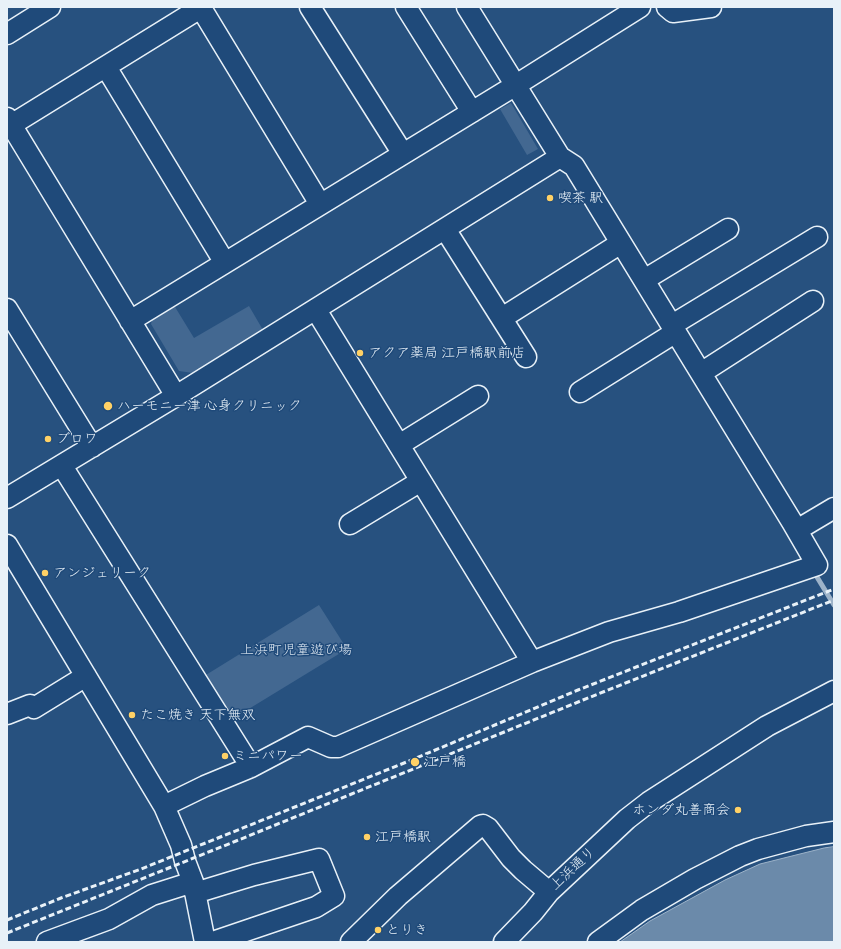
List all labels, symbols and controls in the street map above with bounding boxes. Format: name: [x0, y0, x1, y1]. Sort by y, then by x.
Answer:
place label: 喫茶 駅: [558, 190, 603, 206]
marker: 喫茶 駅: [545, 193, 555, 203]
place label: アクア薬局 江戸橋駅前店: [368, 345, 525, 361]
marker: アクア薬局 江戸橋駅前店: [355, 348, 365, 358]
place label: ハーモニー津 心身クリニック: [117, 398, 302, 414]
marker: ハーモニー津 心身クリニック: [102, 400, 114, 412]
place label: ブロワ: [56, 431, 98, 447]
marker: ブロワ: [43, 434, 53, 444]
place label: アンジェリーク: [53, 565, 151, 581]
marker: アンジェリーク: [40, 568, 50, 578]
park label: 上浜町児童遊び場: [240, 642, 352, 658]
place label: たこ焼き 天下無双: [140, 707, 255, 723]
marker: たこ焼き 天下無双: [127, 710, 137, 720]
place label: ミニパワー: [233, 748, 303, 764]
marker: ミニパワー: [220, 751, 230, 761]
place label: 江戸橋: [424, 754, 466, 770]
marker: 江戸橋: [409, 756, 421, 768]
place label: ホンダ丸善商会: [632, 802, 730, 818]
marker: ホンダ丸善商会: [733, 805, 743, 815]
place label: 江戸橋駅: [375, 829, 431, 845]
marker: 江戸橋駅: [362, 832, 372, 842]
street label: 上浜通り: [547, 844, 599, 894]
place label: とりき: [386, 922, 428, 938]
marker: とりき: [373, 925, 383, 935]

